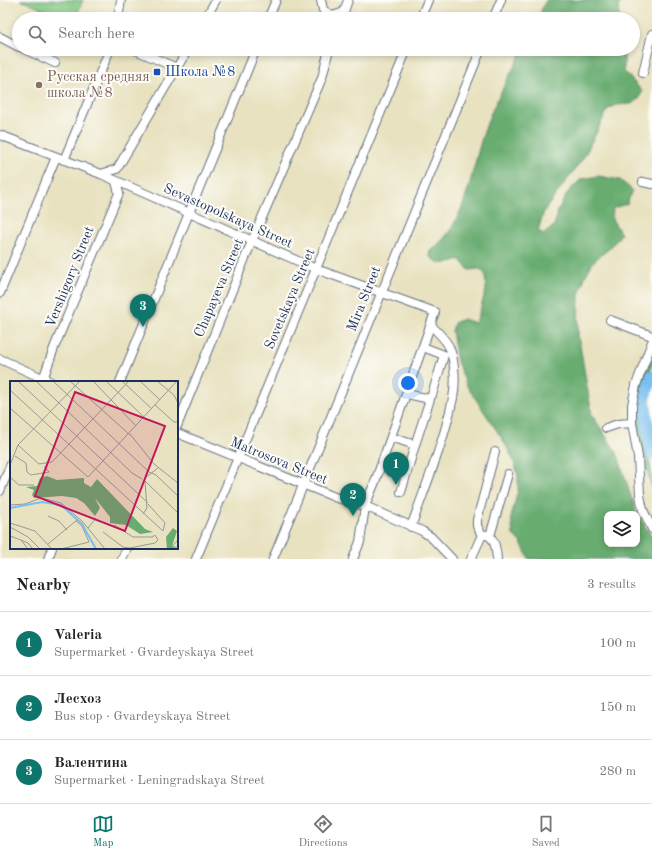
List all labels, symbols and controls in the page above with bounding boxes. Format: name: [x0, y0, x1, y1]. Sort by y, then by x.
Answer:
search box: [12, 12, 640, 56]
icon: search: [26, 23, 48, 45]
text: Search here: [58, 27, 135, 42]
place label: Школа №8: [165, 65, 235, 79]
marker: Школа №8: [152, 67, 162, 77]
place label: Русская средняя школа №8: [47, 70, 150, 100]
marker: Русская средняя школа №8: [34, 80, 44, 90]
street label: Sevastopolskaya Street: [161, 181, 295, 251]
street label: Vershigory Street: [43, 224, 97, 330]
street label: Chapayeva Street: [192, 236, 246, 340]
street label: Sovetskaya Street: [262, 246, 318, 351]
street label: Mira Street: [345, 264, 383, 334]
pin: 3: [130, 294, 156, 327]
your location: [398, 373, 418, 393]
inset map: [10, 381, 178, 549]
street label: Matrosova Street: [228, 435, 330, 487]
pin: 1: [383, 452, 409, 485]
pin: 2: [340, 483, 366, 516]
map controls: [604, 511, 640, 547]
button: layers: [604, 511, 640, 547]
text: Nearby: [16, 577, 71, 594]
text: 3 results: [587, 578, 636, 591]
text: Valeria: [54, 628, 102, 643]
text: 1: [25, 637, 33, 650]
text: 100 m: [599, 637, 636, 650]
text: Supermarket · Gvardeyskaya Street: [54, 646, 254, 659]
text: Лесхоз: [54, 692, 101, 707]
text: 2: [25, 701, 33, 714]
text: 150 m: [599, 701, 636, 714]
text: Bus stop · Gvardeyskaya Street: [54, 710, 230, 723]
text: Валентина: [54, 756, 128, 771]
text: 3: [25, 765, 33, 778]
text: 280 m: [599, 765, 636, 778]
text: Supermarket · Leningradskaya Street: [54, 774, 265, 787]
tab: Map: [92, 813, 114, 851]
tab: Directions: [299, 813, 347, 851]
tab: Saved: [532, 813, 560, 851]

